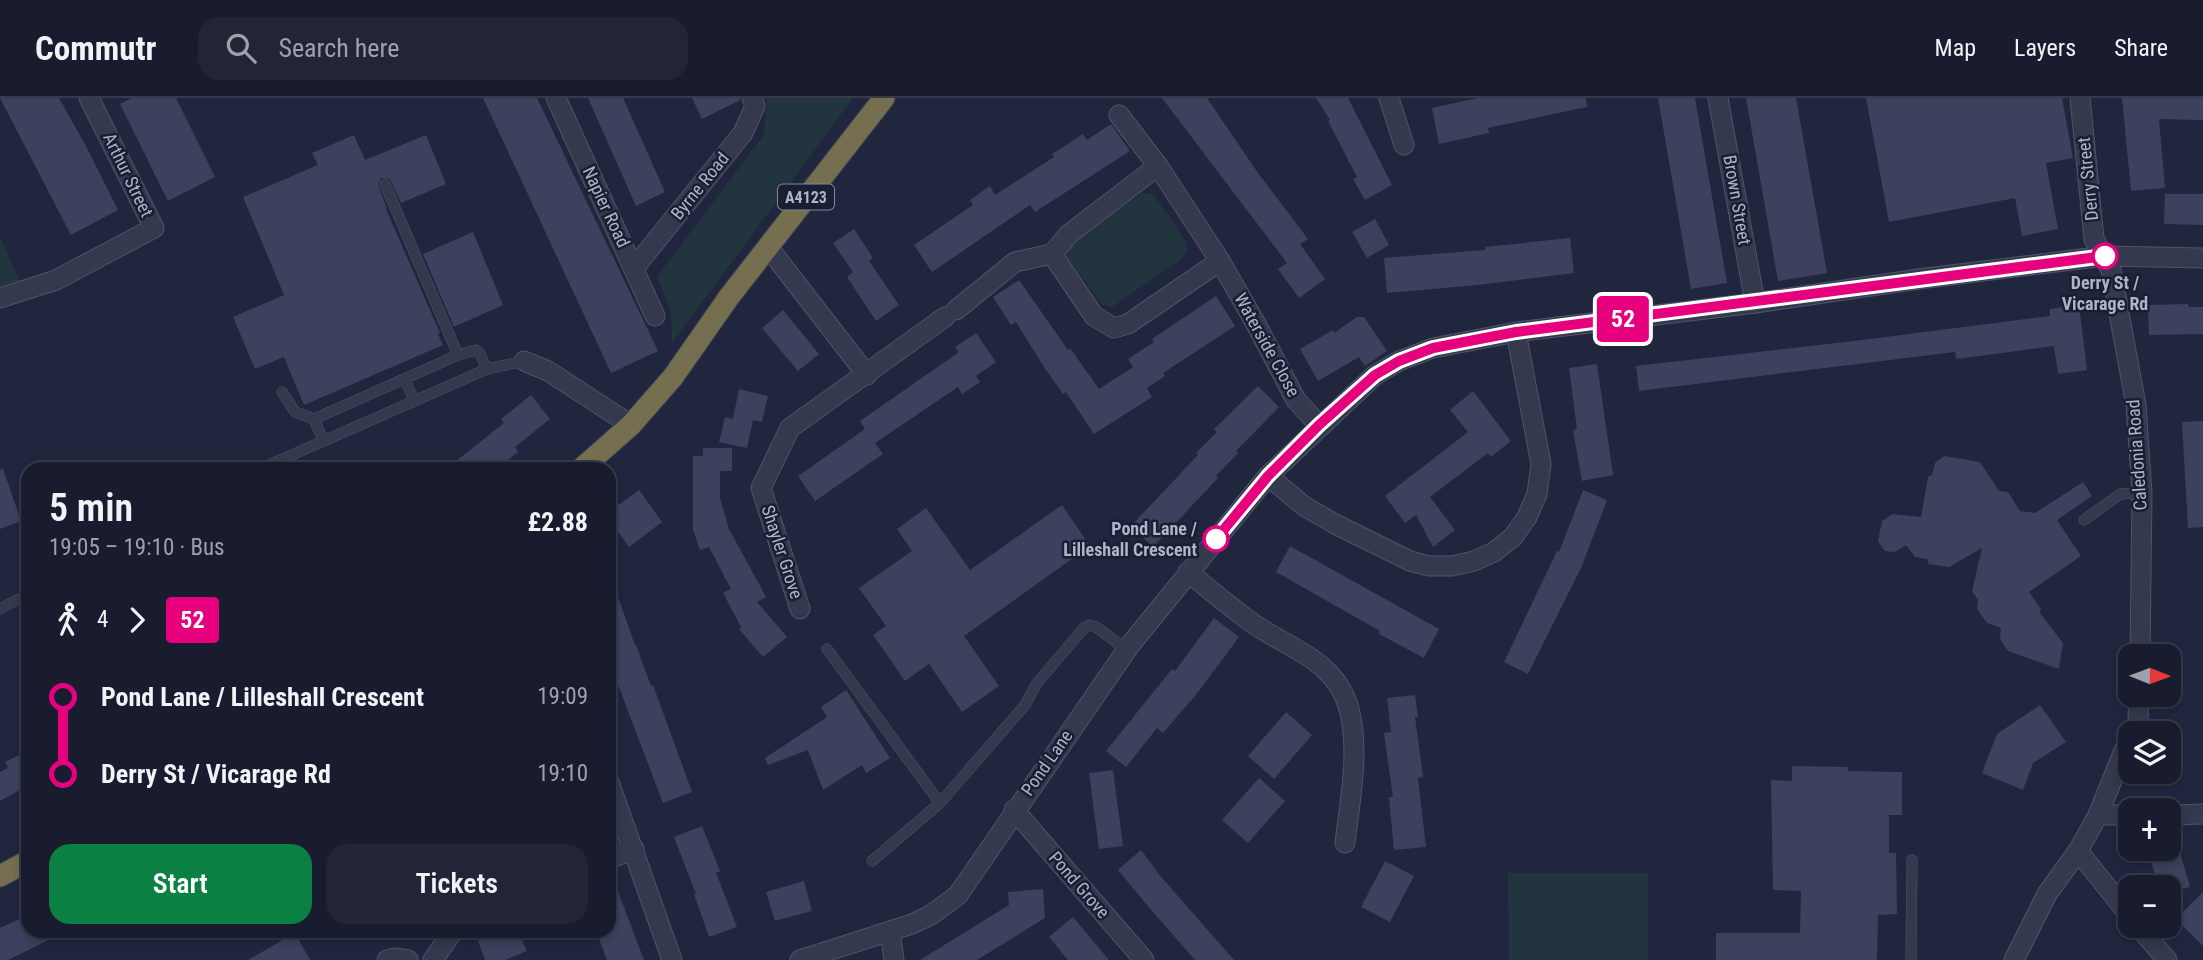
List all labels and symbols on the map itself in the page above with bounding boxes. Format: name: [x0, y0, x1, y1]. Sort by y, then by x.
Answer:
street label: Arthur Street: [99, 129, 158, 220]
street label: Derry Street: [2073, 136, 2102, 222]
street label: Byrne Road: [666, 148, 733, 223]
street label: Brown Street: [1719, 153, 1756, 246]
street label: Napier Road: [579, 163, 634, 251]
road number: A4123: [778, 184, 834, 209]
marker: Derry St / Vicarage Rd: [2092, 243, 2118, 269]
place label: Derry St / Vicarage Rd: [2062, 272, 2148, 314]
street label: Waterside Close: [1230, 289, 1305, 400]
line badge: 52: [1592, 296, 1654, 342]
street label: Caledonia Road: [2122, 399, 2151, 511]
street label: Shayler Grove: [757, 502, 807, 601]
place label: Pond Lane / Lilleshall Crescent: [1063, 518, 1197, 560]
marker: Pond Lane / Lilleshall Crescent: [1203, 526, 1229, 552]
north arrow: [2118, 644, 2180, 707]
street label: Pond Lane: [1016, 726, 1077, 799]
street label: Pond Grove: [1045, 847, 1114, 922]

